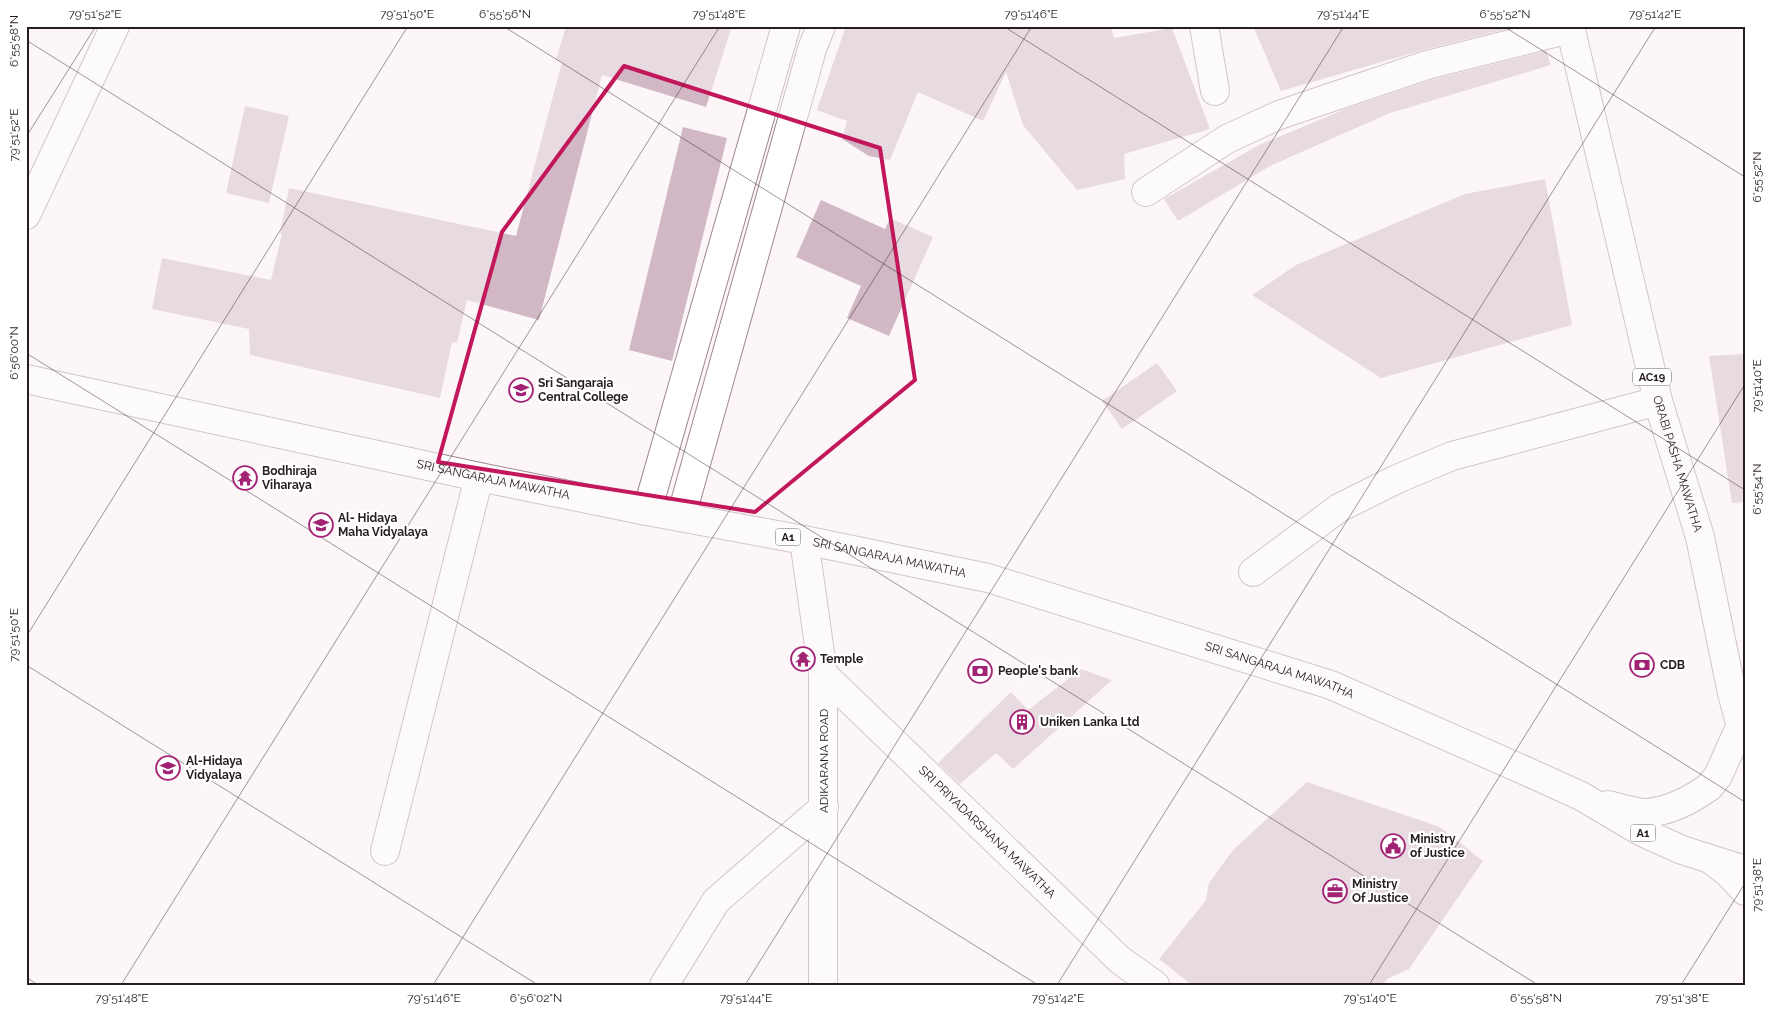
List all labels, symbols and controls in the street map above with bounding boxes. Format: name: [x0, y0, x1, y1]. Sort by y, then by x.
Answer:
text: 79°51'52"E: [68, 7, 122, 21]
text: 79°51'50"E: [380, 7, 434, 21]
text: 6°55'56"N: [479, 7, 531, 21]
text: 79°51'48"E: [692, 7, 746, 21]
text: 79°51'46"E: [1004, 7, 1058, 21]
text: 79°51'44"E: [1317, 7, 1369, 21]
text: 6°55'52"N: [1480, 7, 1531, 21]
text: 79°51'42"E: [1629, 7, 1681, 21]
text: 6°55'58"N: [7, 15, 21, 67]
text: 79°51'52"E: [7, 108, 21, 162]
text: 6°55'52"N: [1750, 152, 1764, 203]
text: 6°56'00"N: [7, 326, 21, 380]
text: 79°51'40"E: [1750, 359, 1764, 413]
road number: AC19: [1633, 368, 1671, 386]
place label: Sri Sangaraja Central College: [538, 376, 628, 404]
school or university icon: Sri Sangaraja Central College: [508, 377, 534, 403]
street label: ORABI PASHA MAWATHA: [1650, 394, 1705, 534]
street label: SRI SANGARAJA MAWATHA: [415, 457, 571, 502]
text: 6°55'54"N: [1750, 463, 1764, 515]
place label: Bodhiraja Viharaya: [262, 464, 317, 492]
temple icon: Bodhiraja Viharaya: [232, 465, 258, 491]
place label: Al- Hidaya Maha Vidyalaya: [338, 511, 428, 539]
school or university icon: Al- Hidaya Maha Vidyalaya: [308, 512, 334, 538]
road number: A1: [776, 528, 800, 546]
street label: SRI SANGARAJA MAWATHA: [812, 535, 968, 580]
text: 79°51'50"E: [7, 608, 21, 662]
street label: SRI SANGARAJA MAWATHA: [1203, 639, 1356, 701]
temple icon: Temple: [790, 646, 816, 672]
place label: Temple: [820, 652, 863, 666]
bank icon: CDB: [1629, 652, 1655, 678]
bank icon: People's bank: [967, 658, 993, 684]
place label: CDB: [1660, 658, 1685, 672]
place label: People's bank: [998, 664, 1078, 678]
street label: ADIKARANA ROAD: [817, 708, 831, 813]
building icon: Uniken Lanka Ltd: [1009, 709, 1035, 735]
place label: Uniken Lanka Ltd: [1040, 715, 1140, 729]
place label: Al-Hidaya Vidyalaya: [186, 754, 243, 782]
school or university icon: Al-Hidaya Vidyalaya: [155, 755, 181, 781]
street label: SRI PRIYADARSHANA MAWATHA: [916, 763, 1059, 901]
road number: A1: [1630, 824, 1656, 841]
place label: Ministry of Justice: [1410, 832, 1465, 860]
public building icon: Ministry of Justice: [1380, 833, 1406, 859]
text: 79°51'38"E: [1750, 858, 1764, 912]
place label: Ministry Of Justice: [1352, 877, 1409, 905]
office icon: Ministry Of Justice: [1322, 878, 1348, 904]
text: 79°51'48"E: [95, 991, 149, 1005]
text: 79°51'46"E: [407, 991, 461, 1005]
text: 6°56'02"N: [510, 991, 562, 1005]
text: 79°51'44"E: [720, 991, 772, 1005]
text: 79°51'42"E: [1032, 991, 1084, 1005]
text: 79°51'40"E: [1343, 991, 1397, 1005]
text: 6°55'58"N: [1510, 991, 1562, 1005]
text: 79°51'38"E: [1655, 991, 1709, 1005]

